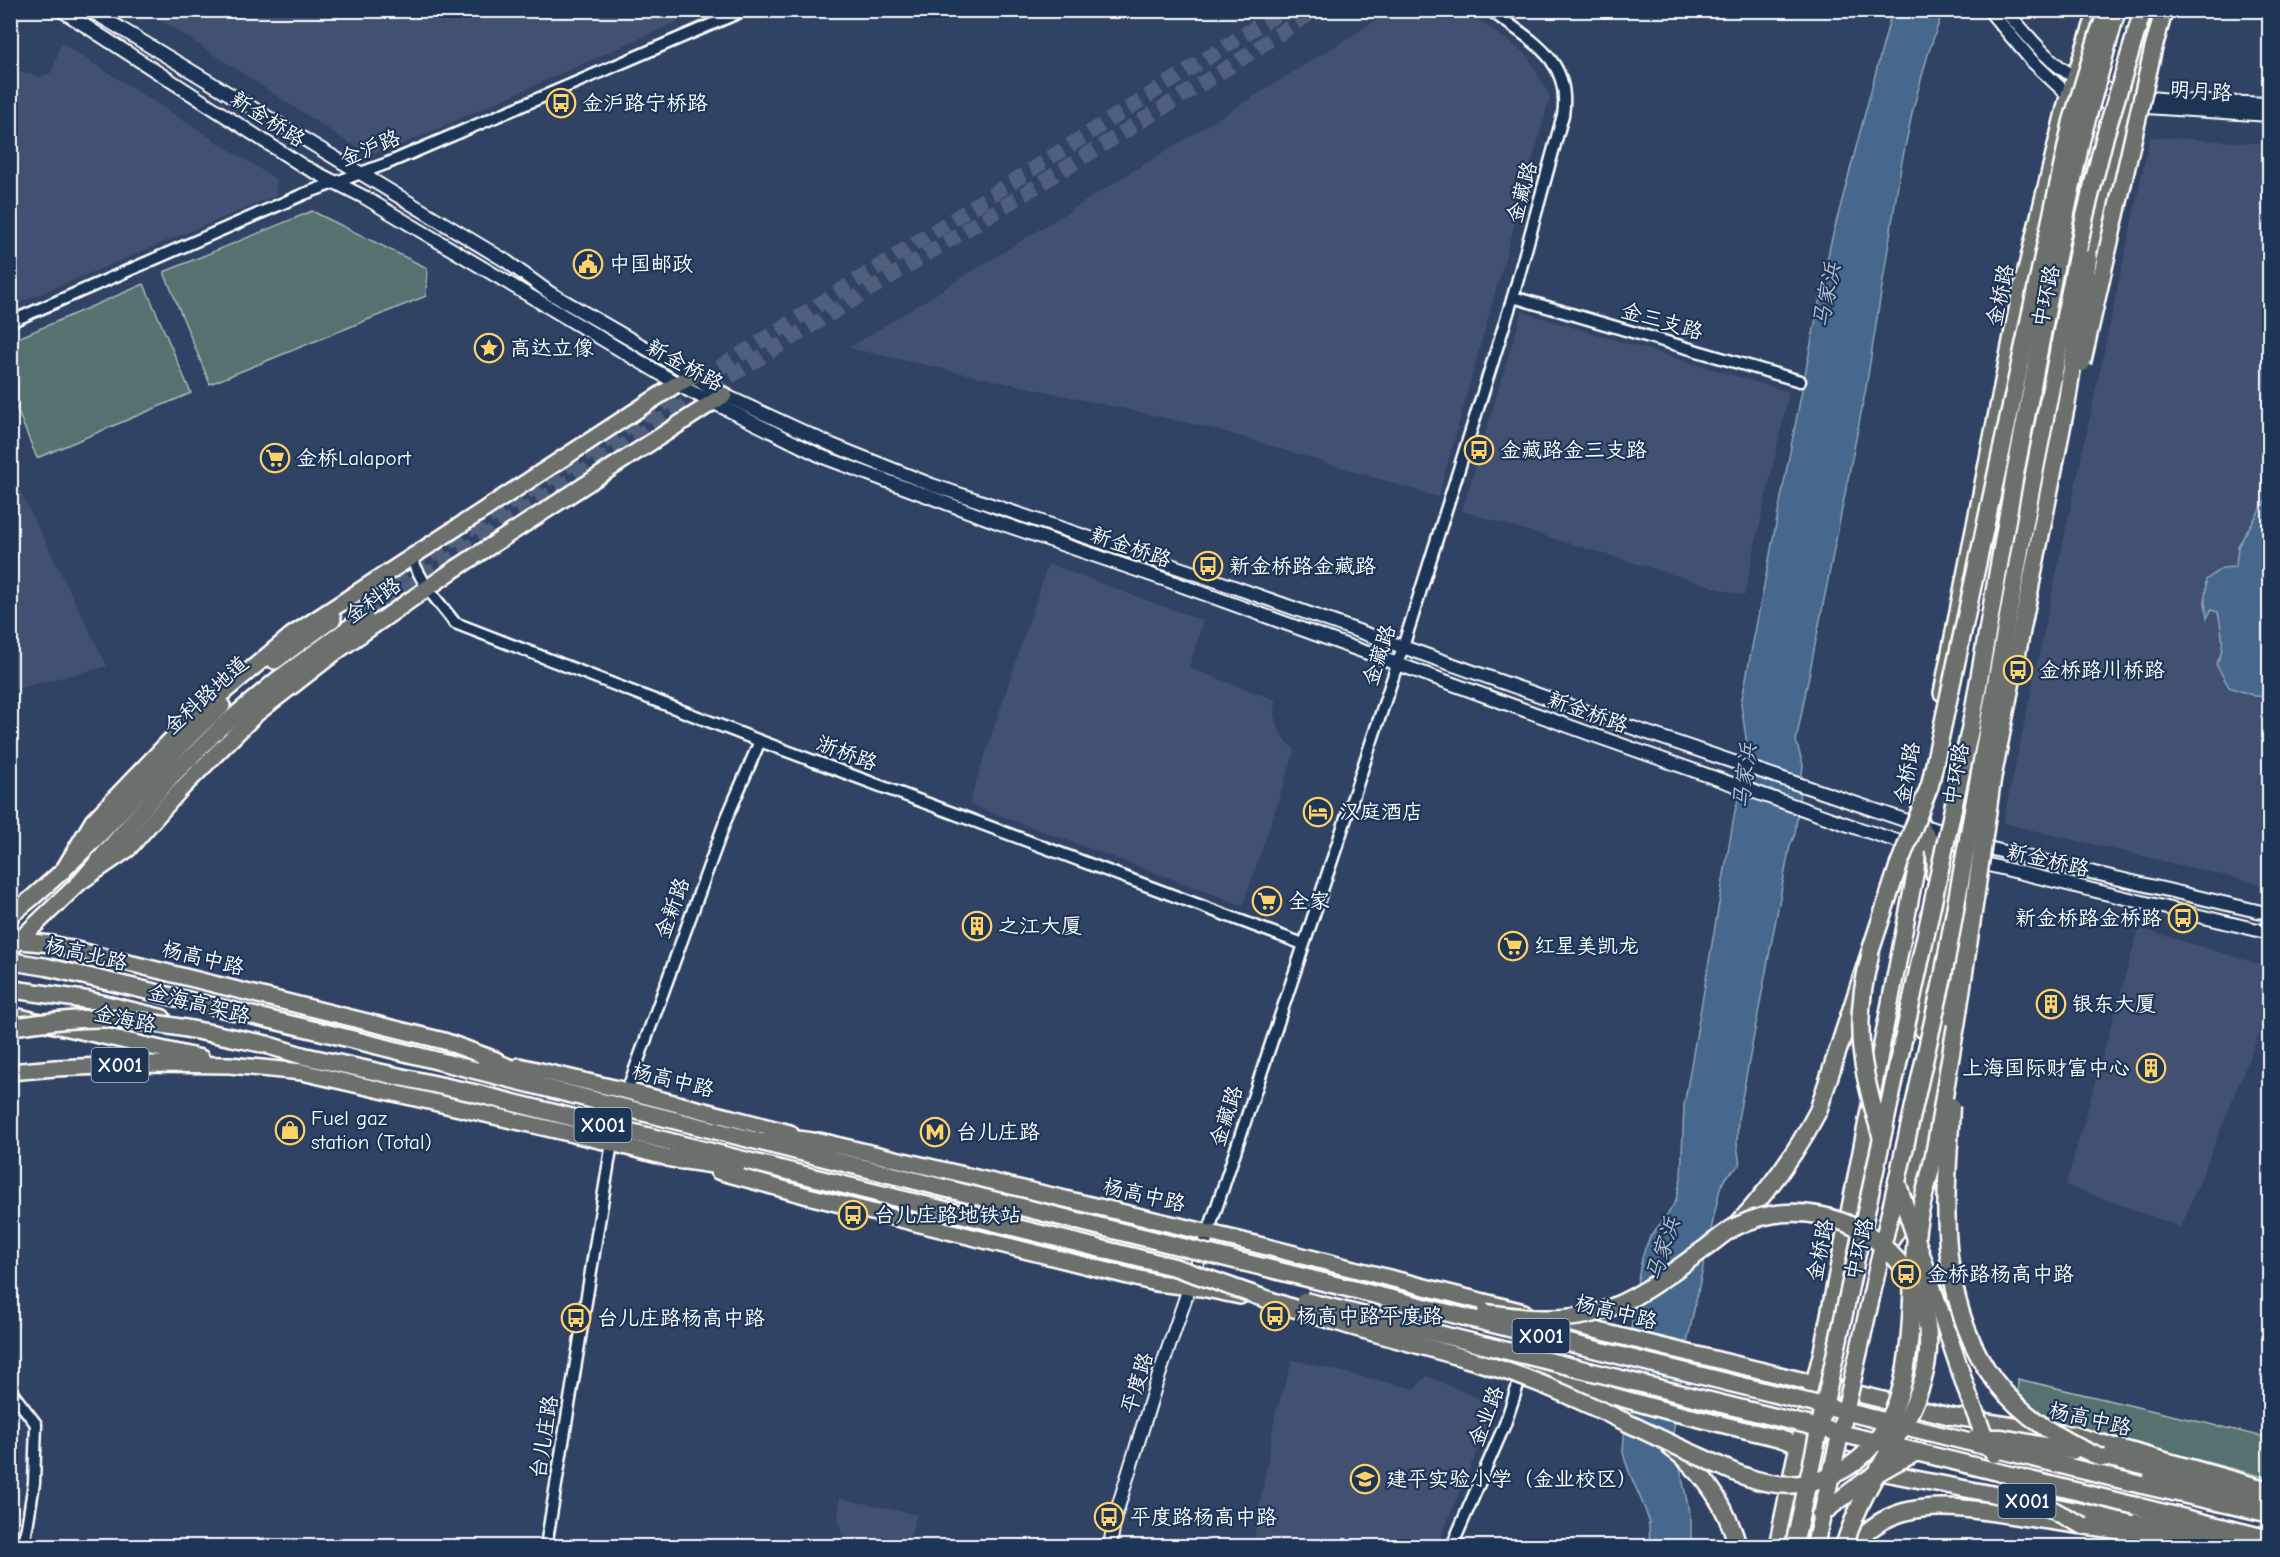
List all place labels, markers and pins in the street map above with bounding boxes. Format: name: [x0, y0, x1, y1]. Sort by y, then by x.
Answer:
bus stop icon: 金沪路宁桥路: [545, 87, 577, 119]
place label: 金沪路宁桥路: [582, 91, 708, 115]
public building icon: 中国邮政: [572, 248, 604, 280]
place label: 中国邮政: [609, 252, 693, 276]
place icon: 高达立像: [473, 332, 505, 364]
place label: 高达立像: [510, 336, 594, 360]
bus stop icon: 金藏路金三支路: [1463, 434, 1495, 466]
place label: 金藏路金三支路: [1500, 438, 1647, 462]
supermarket icon: 金桥Lalaport: [259, 442, 291, 474]
place label: 金桥Lalaport: [296, 446, 412, 470]
bus stop icon: 新金桥路金藏路: [1192, 550, 1224, 582]
place label: 新金桥路金藏路: [1229, 554, 1376, 578]
bus stop icon: 金桥路川桥路: [2002, 654, 2034, 686]
place label: 金桥路川桥路: [2039, 658, 2165, 682]
hotel icon: 汉庭酒店: [1302, 796, 1334, 828]
place label: 汉庭酒店: [1339, 800, 1423, 824]
supermarket icon: 全家: [1251, 885, 1283, 917]
place label: 全家: [1288, 889, 1330, 913]
bus stop icon: 新金桥路金桥路: [2167, 902, 2199, 934]
place label: 新金桥路金桥路: [2015, 906, 2162, 930]
building icon: 之江大厦: [961, 910, 993, 942]
place label: 之江大厦: [998, 914, 1082, 938]
supermarket icon: 红星美凯龙: [1497, 930, 1529, 962]
place label: 红星美凯龙: [1534, 934, 1639, 958]
building icon: 银东大厦: [2035, 988, 2067, 1020]
place label: 银东大厦: [2072, 992, 2156, 1016]
building icon: 上海国际财富中心: [2135, 1052, 2167, 1084]
place label: 上海国际财富中心: [1962, 1056, 2130, 1080]
place label: Fuel gaz station (Total): [311, 1106, 432, 1154]
shop icon: Fuel gaz station (Total): [274, 1114, 306, 1146]
metro station icon: 台儿庄路: [919, 1116, 951, 1148]
place label: 台儿庄路: [956, 1120, 1040, 1144]
bus stop icon: 台儿庄路地铁站: [837, 1199, 869, 1231]
place label: 台儿庄路地铁站: [874, 1203, 1021, 1227]
bus stop icon: 金桥路杨高中路: [1890, 1258, 1922, 1290]
place label: 金桥路杨高中路: [1927, 1262, 2074, 1286]
bus stop icon: 杨高中路平度路: [1259, 1300, 1291, 1332]
bus stop icon: 台儿庄路杨高中路: [560, 1302, 592, 1334]
place label: 杨高中路平度路: [1296, 1304, 1443, 1328]
place label: 台儿庄路杨高中路: [597, 1306, 765, 1330]
school or university icon: 建平实验小学（金业校区）: [1349, 1463, 1381, 1495]
place label: 建平实验小学（金业校区）: [1386, 1467, 1638, 1491]
bus stop icon: 平度路杨高中路: [1093, 1501, 1125, 1533]
place label: 平度路杨高中路: [1130, 1505, 1277, 1529]

